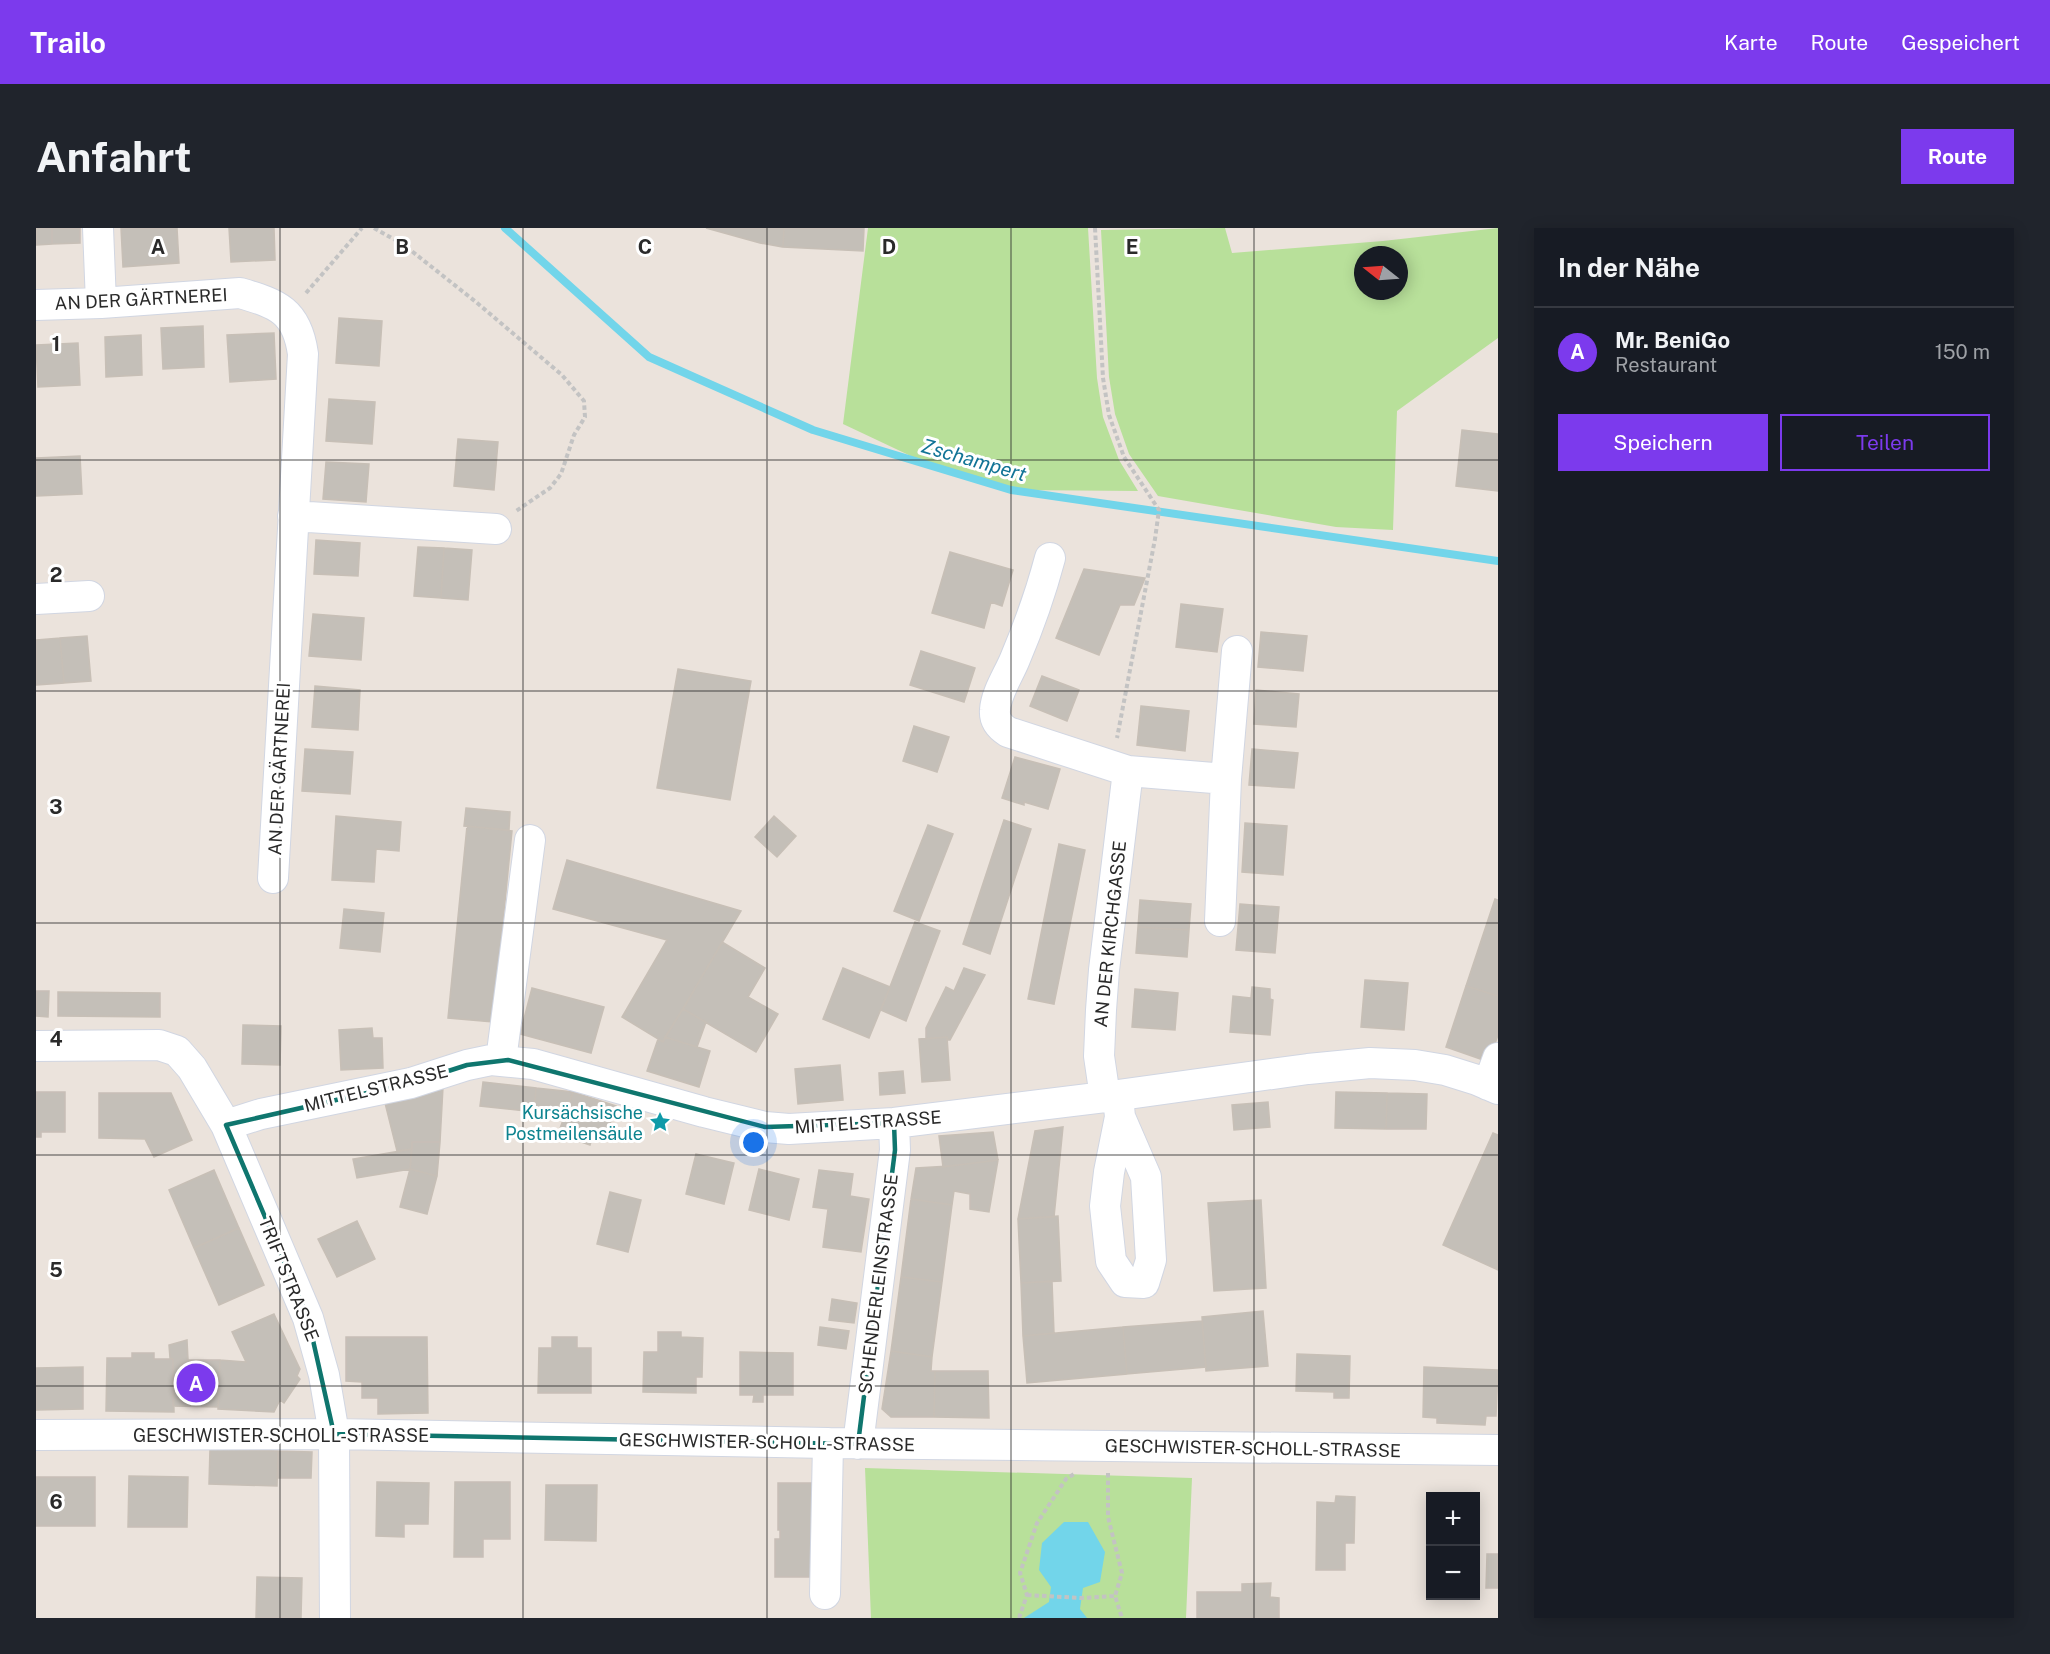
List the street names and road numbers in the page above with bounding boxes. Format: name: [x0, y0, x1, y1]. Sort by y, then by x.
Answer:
street label: AN DER GÄRTNEREI: [54, 283, 228, 314]
street label: AN DER GÄRTNEREI: [263, 682, 294, 856]
street label: AN DER KIRCHGASSE: [1090, 840, 1130, 1028]
street label: MITTELSTRASSE: [302, 1060, 450, 1116]
street label: MITTELSTRASSE: [794, 1106, 942, 1138]
street label: SCHENDERLEINSTRASSE: [854, 1173, 902, 1395]
street label: TRIFTSTRASSE: [254, 1214, 324, 1344]
street label: GESCHWISTER-SCHOLL-STRASSE: [133, 1425, 429, 1446]
street label: GESCHWISTER-SCHOLL-STRASSE: [619, 1429, 915, 1455]
street label: GESCHWISTER-SCHOLL-STRASSE: [1105, 1435, 1401, 1461]

